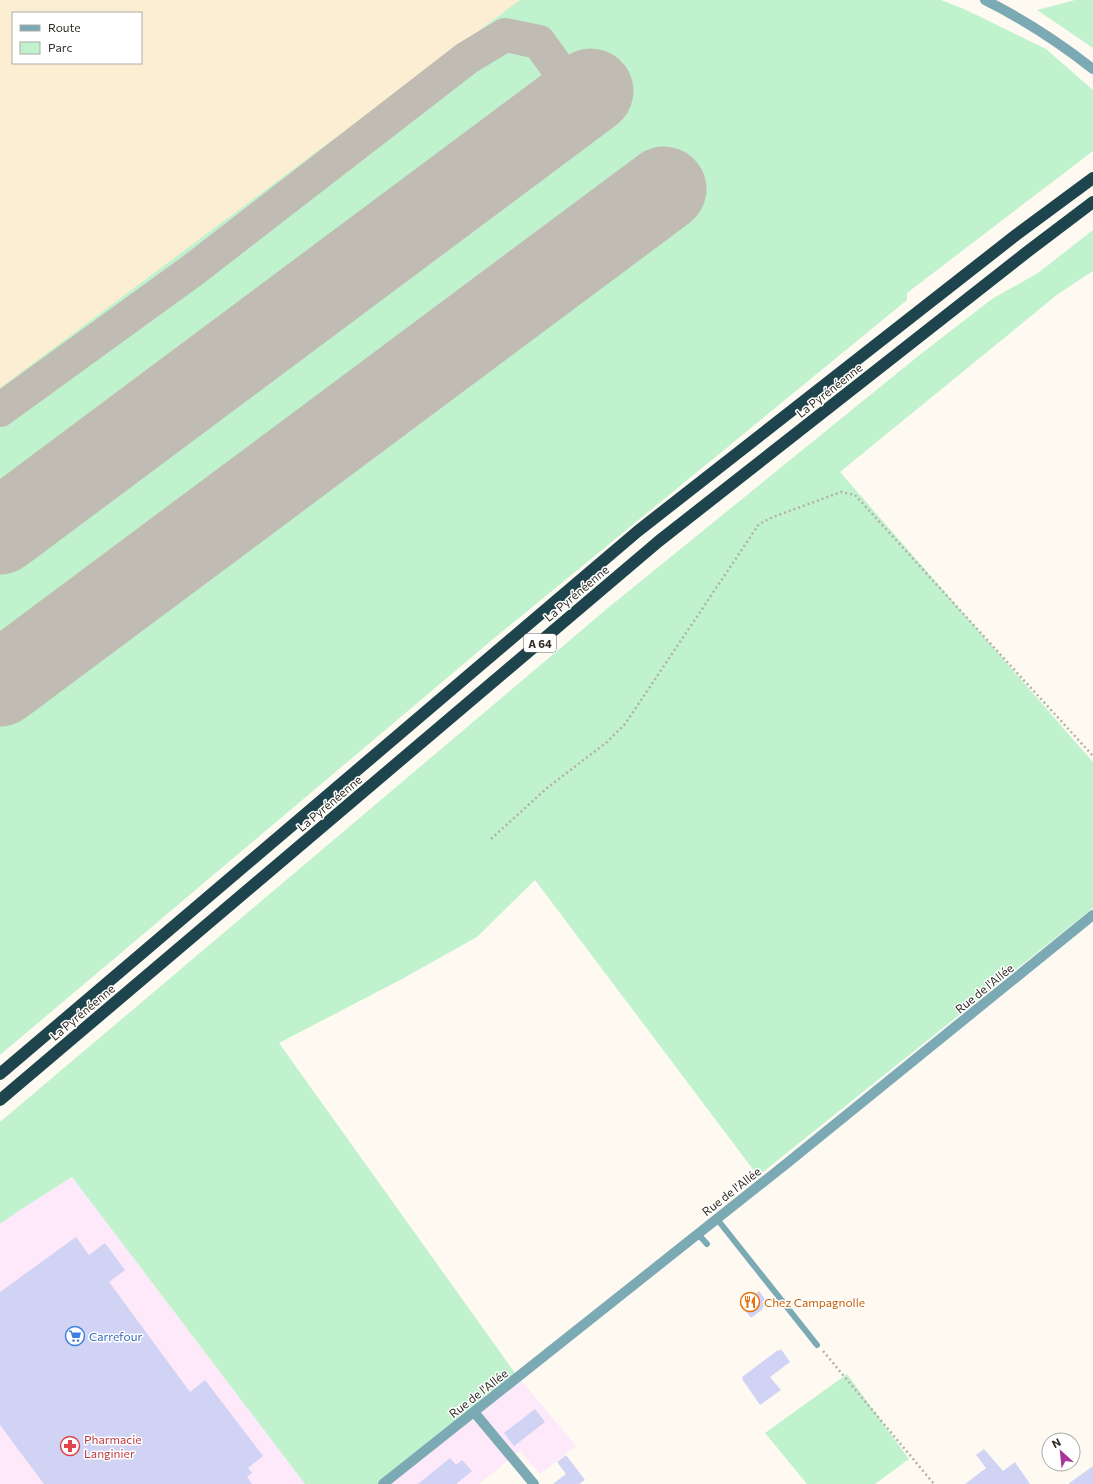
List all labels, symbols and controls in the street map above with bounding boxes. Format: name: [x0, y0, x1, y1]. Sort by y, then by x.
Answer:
legend: [12, 12, 142, 64]
text: Route: [48, 20, 81, 34]
text: Parc: [48, 40, 72, 54]
street label: La Pyrénéenne: [793, 360, 865, 420]
street label: La Pyrénéenne: [541, 562, 611, 624]
road number: A 64: [524, 634, 556, 652]
street label: La Pyrénéenne: [294, 772, 364, 834]
street label: Rue de l'Allée: [952, 960, 1016, 1016]
street label: La Pyrénéenne: [47, 981, 117, 1043]
street label: Rue de l'Allée: [699, 1164, 763, 1218]
restaurant icon: Chez Campagnolle: [739, 1291, 761, 1313]
place label: Chez Campagnolle: [764, 1295, 865, 1309]
supermarket icon: Carrefour: [64, 1325, 86, 1347]
place label: Carrefour: [89, 1329, 142, 1343]
street label: Rue de l'Allée: [446, 1366, 510, 1420]
place label: Pharmacie Langinier: [84, 1432, 142, 1460]
north arrow: [1041, 1432, 1081, 1472]
pharmacy icon: Pharmacie Langinier: [59, 1435, 81, 1457]
text: N: [1050, 1435, 1063, 1450]

